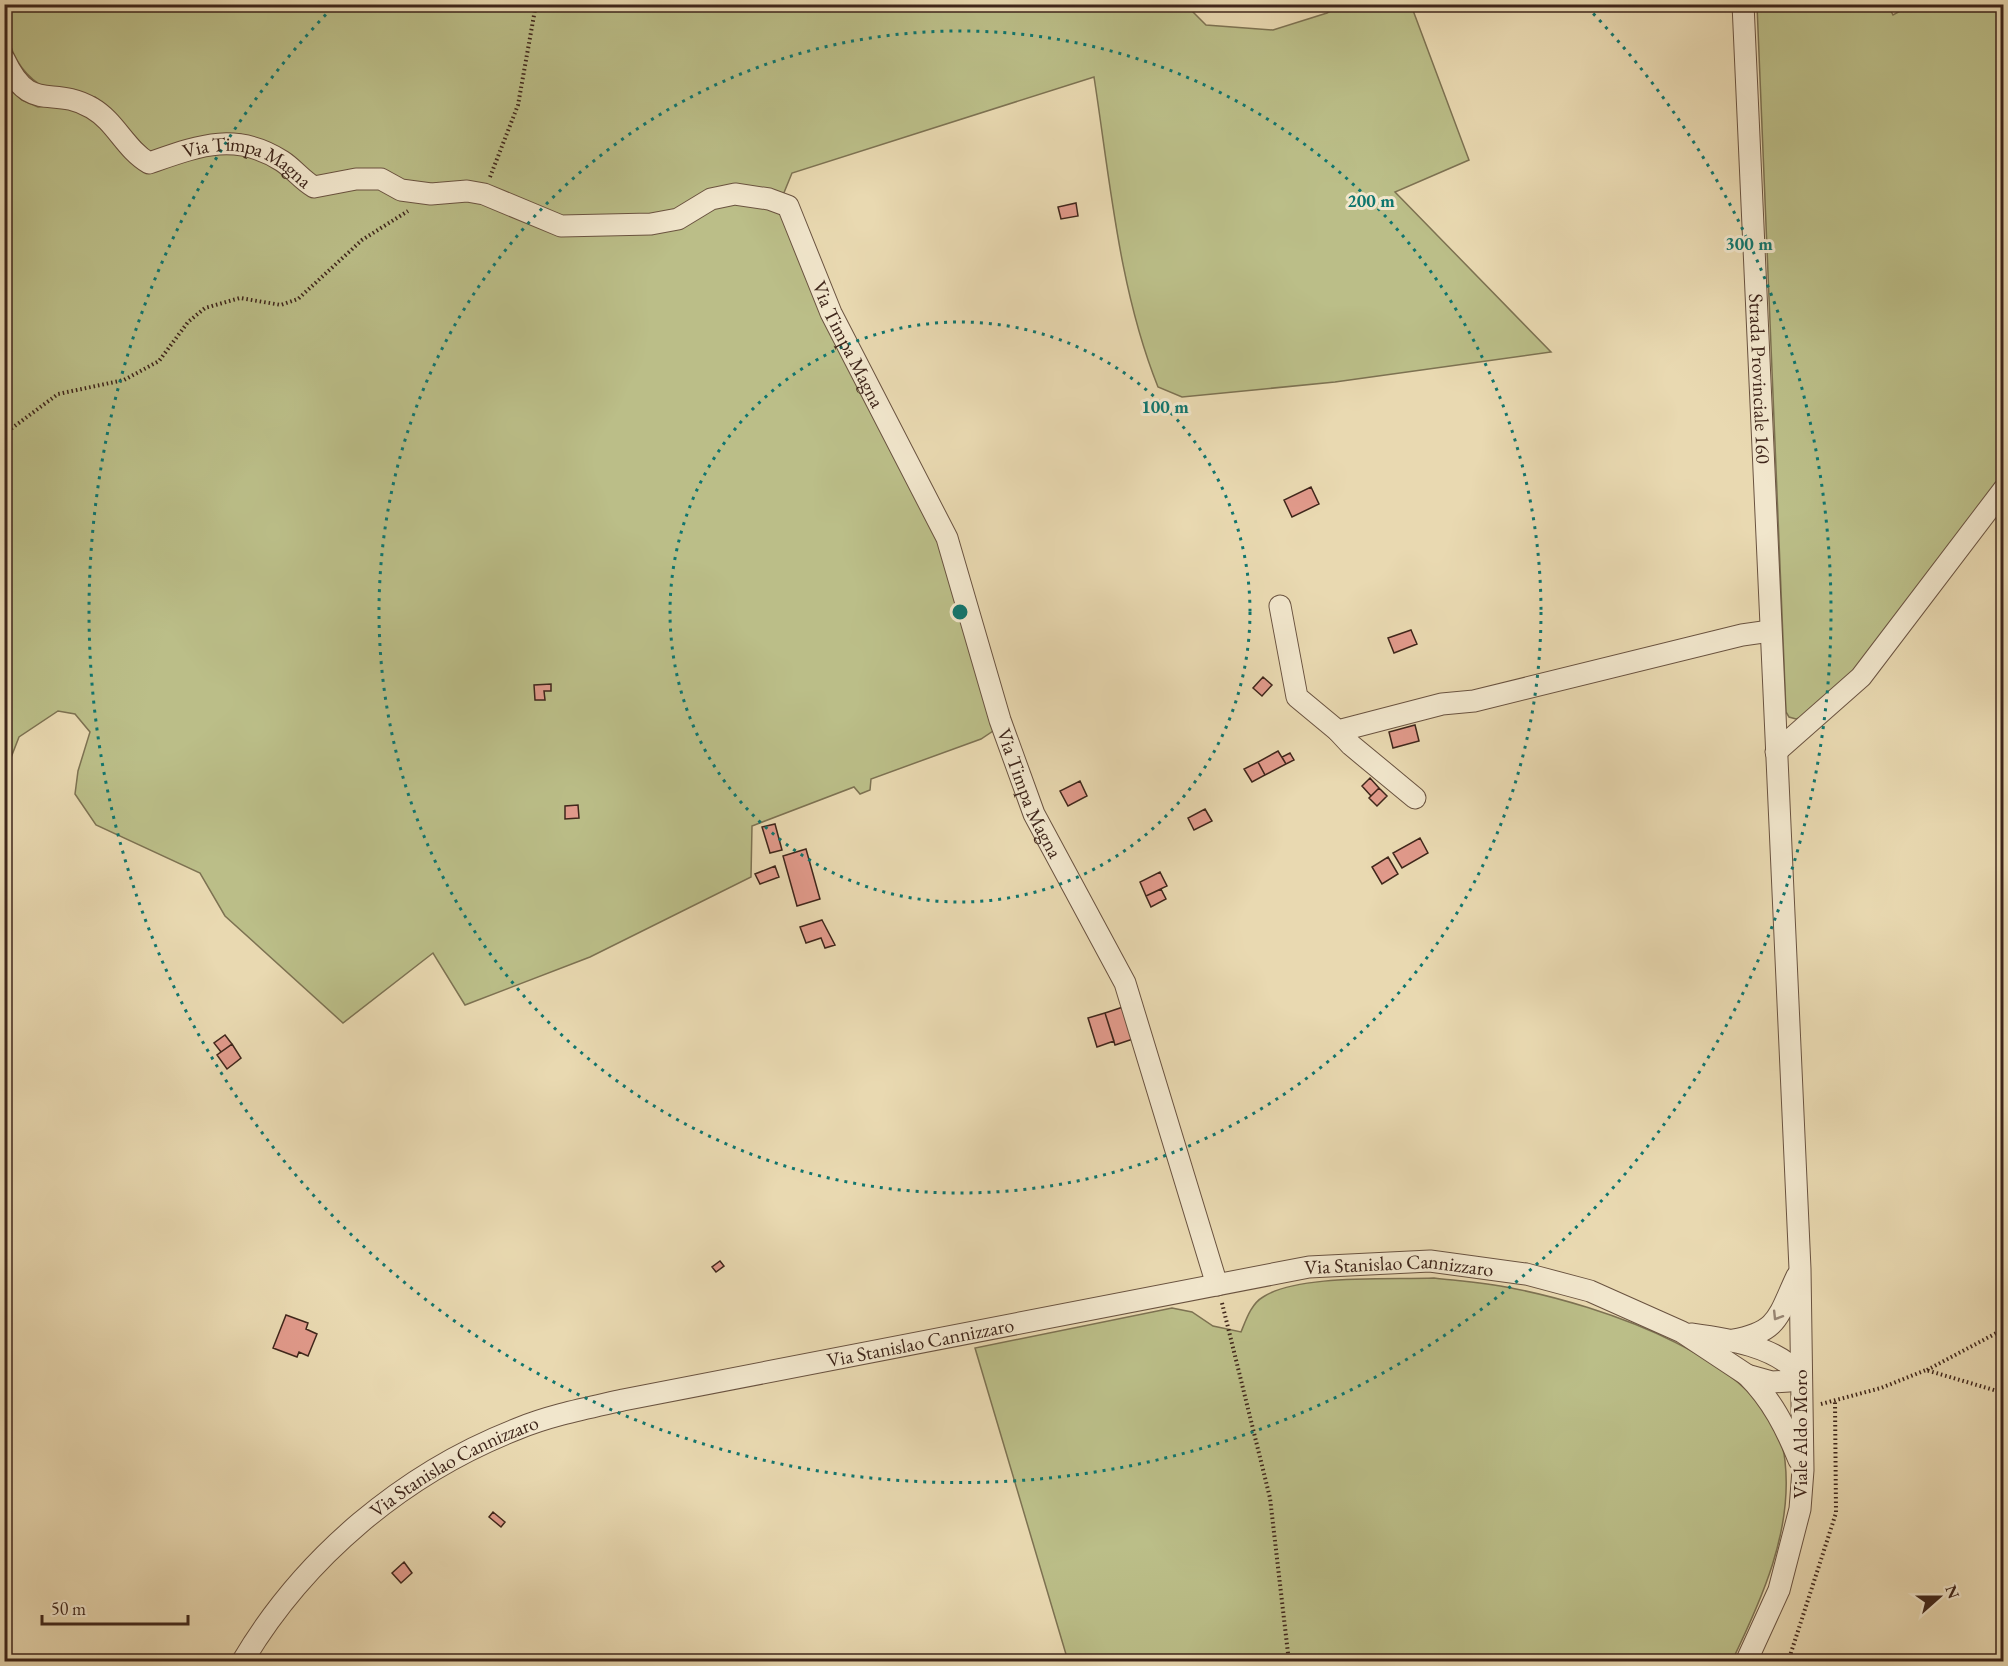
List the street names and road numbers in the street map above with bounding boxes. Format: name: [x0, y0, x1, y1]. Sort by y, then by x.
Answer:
street label: Via Timpa Magna: [180, 131, 317, 194]
street label: Via Timpa Magna: [806, 277, 891, 412]
street label: Strada Provinciale 160: [1743, 293, 1777, 465]
street label: Via Timpa Magna: [991, 725, 1068, 863]
street label: Via Stanislao Cannizzaro: [1304, 1248, 1495, 1282]
street label: Via Stanislao Cannizzaro: [825, 1311, 1016, 1373]
street label: Viale Aldo Moro: [1787, 1369, 1813, 1499]
street label: Via Stanislao Cannizzaro: [364, 1409, 542, 1523]

